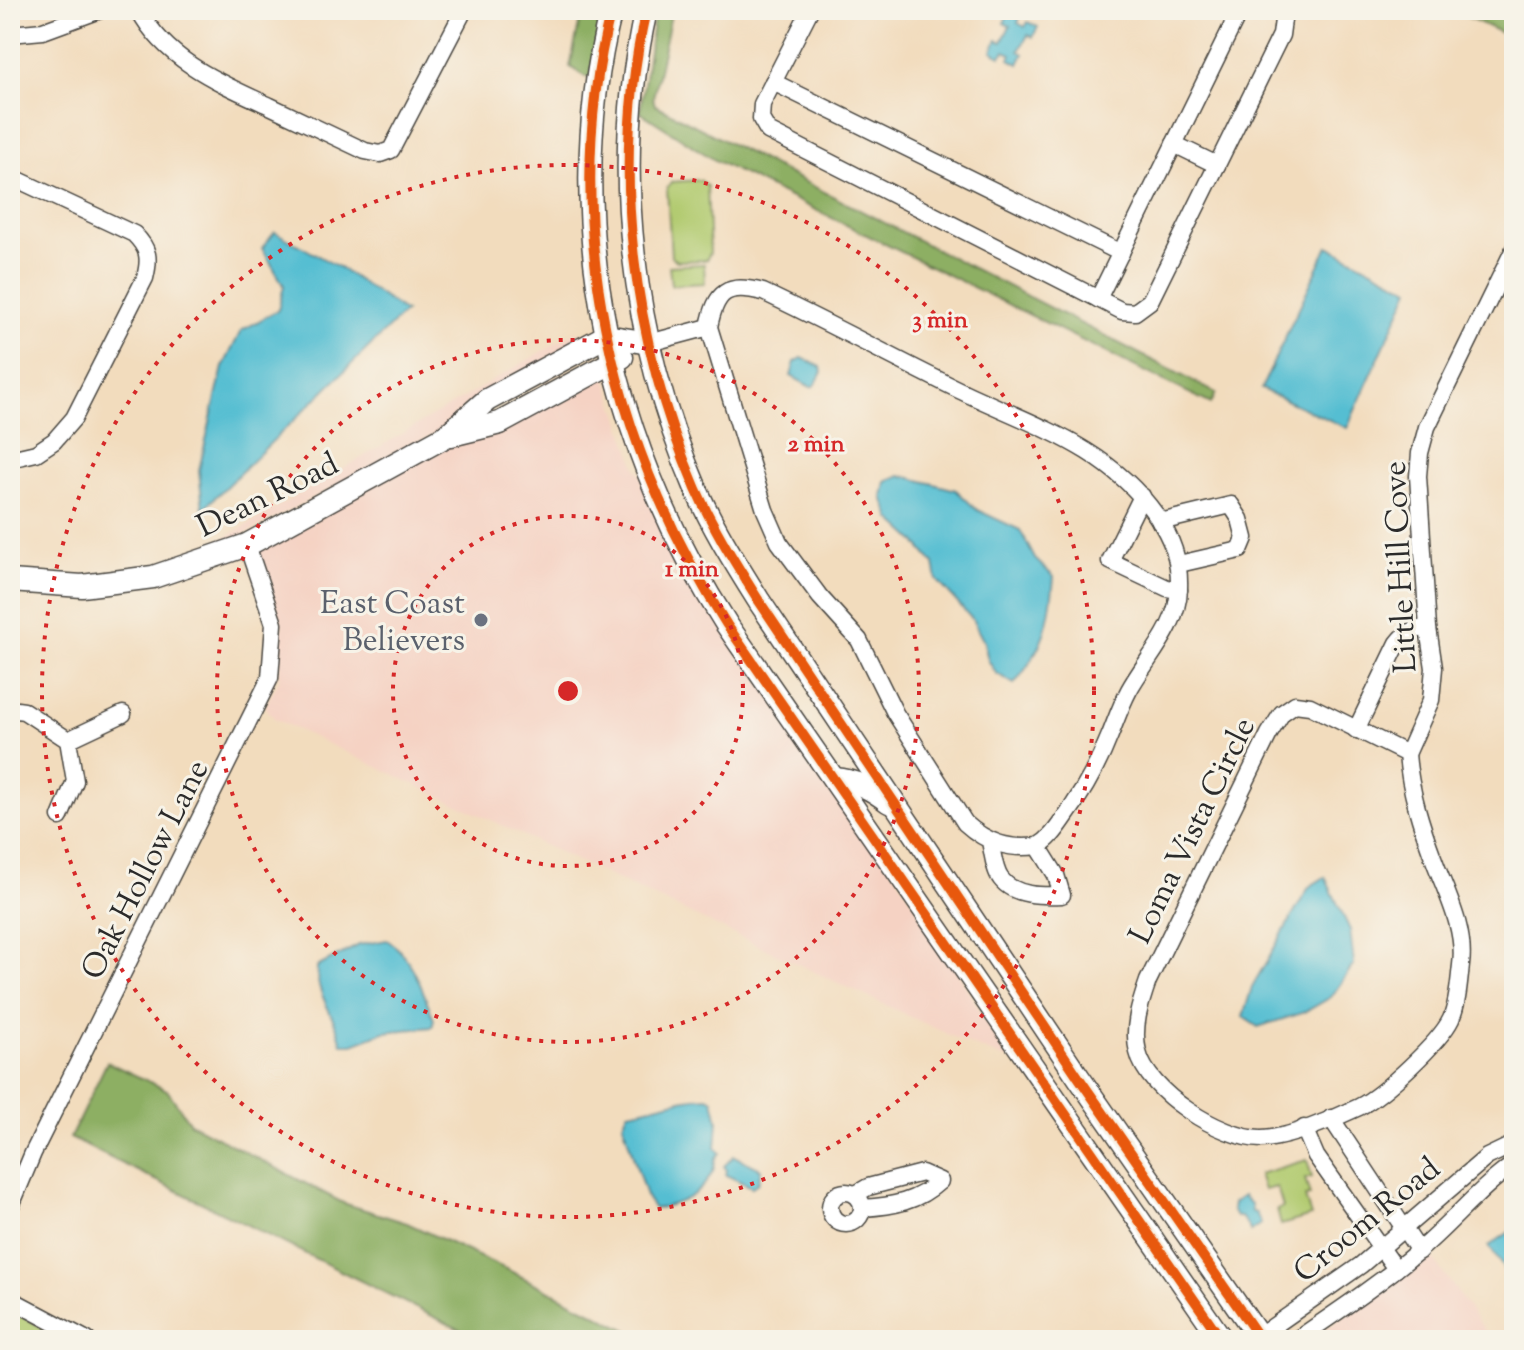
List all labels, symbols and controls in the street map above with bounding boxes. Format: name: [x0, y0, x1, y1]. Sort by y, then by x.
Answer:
text: 3 min: [912, 304, 969, 338]
text: 2 min: [787, 428, 845, 462]
street label: Dean Road: [190, 443, 347, 551]
street label: Little Hill Cove: [1373, 460, 1431, 674]
text: 1 min: [665, 553, 720, 587]
place label: East Coast Believers: [320, 582, 465, 665]
marker: East Coast Believers: [472, 611, 490, 629]
centre of rings: [554, 677, 582, 705]
street label: Loma Vista Circle: [1119, 710, 1269, 952]
street label: Oak Hollow Lane: [71, 752, 222, 988]
street label: Croom Road: [1284, 1148, 1451, 1295]

